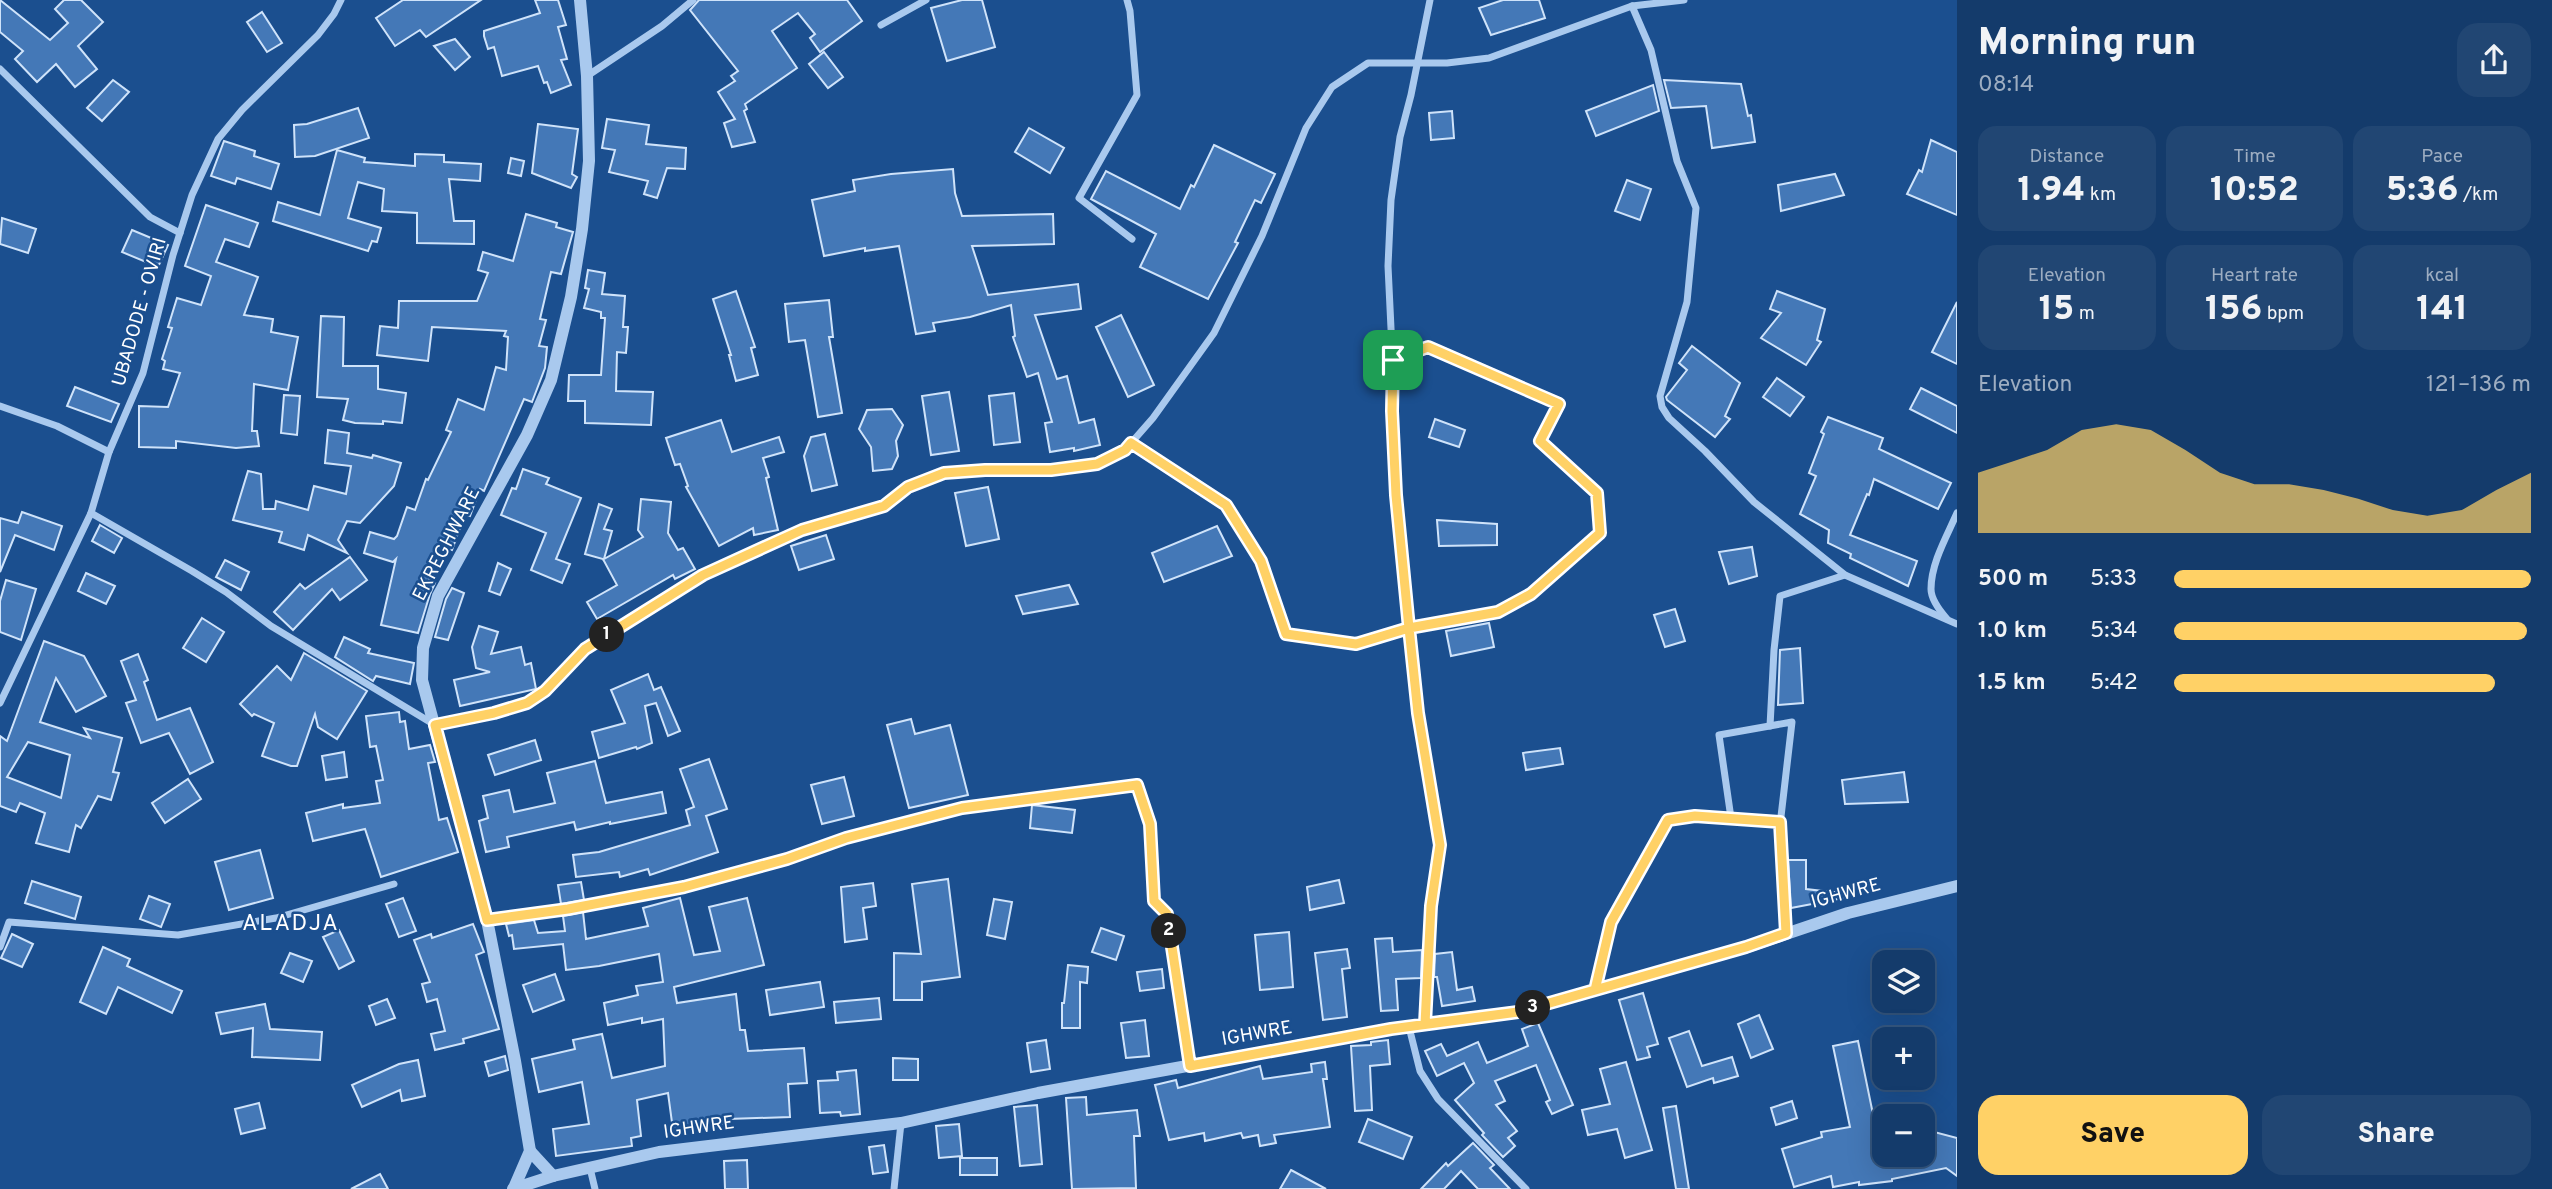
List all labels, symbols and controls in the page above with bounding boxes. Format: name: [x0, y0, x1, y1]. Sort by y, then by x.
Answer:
text: Morning run: [1978, 20, 2196, 69]
button: share: [2457, 23, 2531, 97]
text: 08:14: [1978, 71, 2034, 100]
text: Distance: [2030, 145, 2104, 169]
text: Time: [2233, 145, 2276, 169]
text: Pace: [2421, 145, 2463, 169]
text: 1.94: [2018, 169, 2085, 213]
text: 10:52: [2210, 169, 2299, 213]
text: 5:36: [2386, 169, 2459, 213]
text: km: [2085, 183, 2116, 207]
text: /km: [2459, 183, 2498, 207]
street label: UBADODE - OVIRI: [107, 235, 173, 389]
text: Elevation: [2028, 264, 2106, 288]
text: Heart rate: [2211, 264, 2298, 288]
text: kcal: [2425, 264, 2459, 288]
text: 15: [2039, 288, 2074, 332]
text: 156: [2205, 288, 2262, 332]
text: 141: [2416, 288, 2468, 332]
text: m: [2074, 302, 2095, 326]
text: bpm: [2262, 302, 2304, 326]
pin: [1363, 330, 1423, 390]
icon: arrive: [1374, 341, 1412, 379]
text: Elevation: [1978, 371, 2073, 400]
text: 121–136 m: [2426, 371, 2531, 400]
street label: EKREGHWARE: [408, 483, 486, 605]
text: 500 m: [1978, 565, 2048, 594]
text: 5:33: [2090, 565, 2137, 594]
text: 1.0 km: [1978, 617, 2047, 646]
text: 5:34: [2090, 617, 2138, 646]
pin: 1: [590, 618, 624, 652]
text: 1: [603, 622, 610, 646]
text: 1.5 km: [1978, 669, 2046, 698]
text: 5:42: [2090, 669, 2138, 698]
street label: IGHWRE: [1808, 873, 1884, 915]
district label: ALADJA: [242, 910, 340, 939]
pin: 2: [1152, 914, 1186, 948]
text: 2: [1163, 918, 1174, 942]
map controls: [1872, 950, 1935, 1167]
button: layers: [1872, 950, 1935, 1013]
pin: 3: [1516, 990, 1550, 1026]
text: 3: [1527, 995, 1538, 1019]
street label: IGHWRE: [1220, 1016, 1294, 1052]
button: +: [1872, 1027, 1935, 1090]
button: Save: [1978, 1095, 2248, 1175]
button: Share: [2262, 1095, 2531, 1175]
button: −: [1872, 1104, 1935, 1167]
street label: IGHWRE: [662, 1111, 736, 1145]

